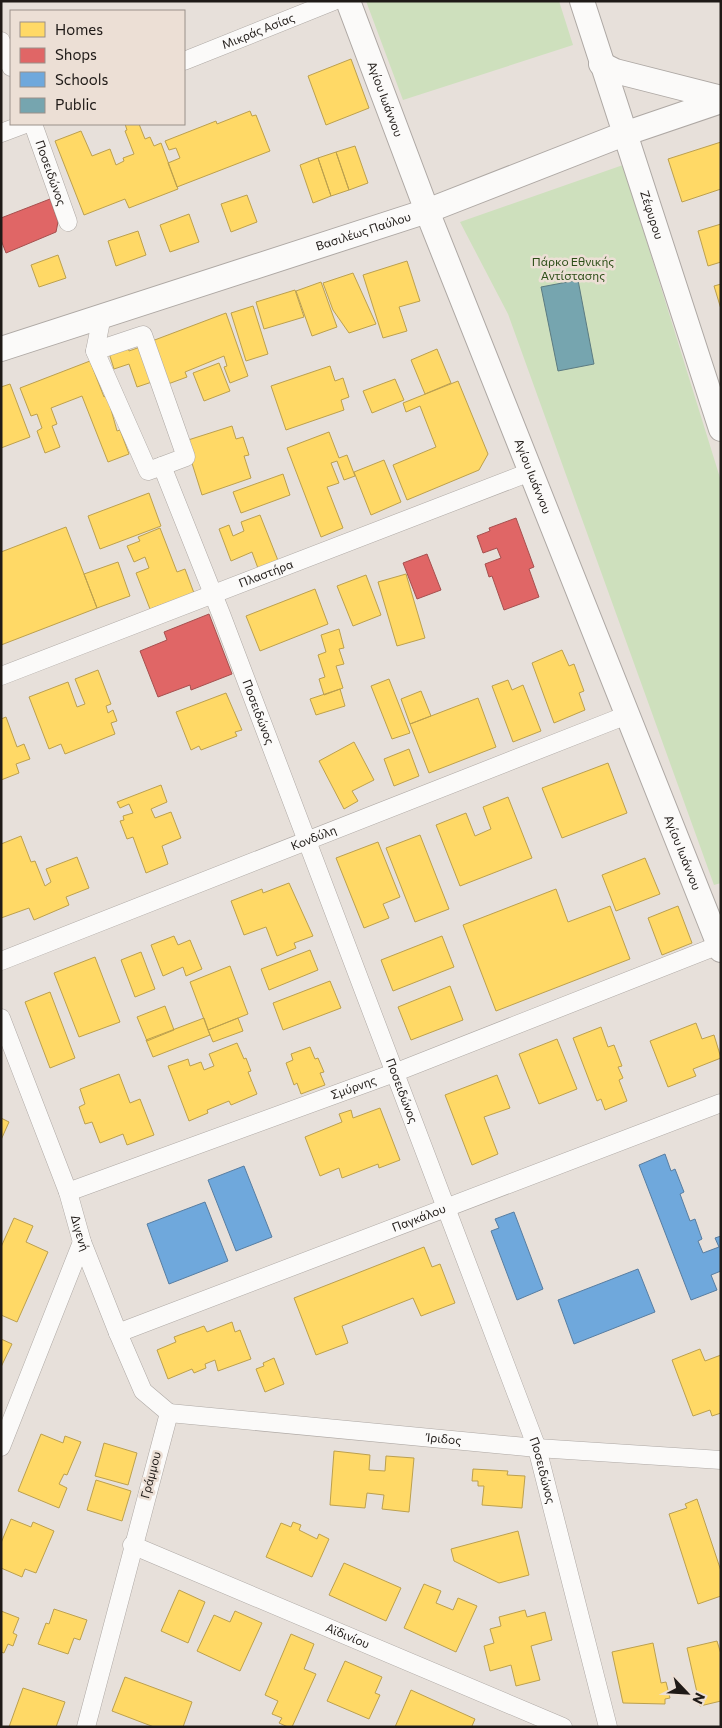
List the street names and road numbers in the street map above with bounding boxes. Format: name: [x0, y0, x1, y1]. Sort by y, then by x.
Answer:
street label: Μικράς Ασίας: [220, 10, 296, 51]
street label: Αγίου Ιωάννου: [365, 59, 407, 139]
street label: Ποσειδώνος: [33, 138, 70, 207]
street label: Ζέφυρου: [638, 189, 667, 241]
street label: Βασιλέως Παύλου: [314, 209, 413, 253]
street label: Αγίου Ιωάννου: [512, 437, 555, 516]
street label: Πλαστήρα: [236, 556, 295, 590]
street label: Ποσειδώνος: [240, 677, 278, 746]
street label: Αγίου Ιωάννου: [662, 813, 705, 892]
street label: Κονδύλη: [289, 822, 338, 852]
street label: Ποσειδώνος: [384, 1056, 421, 1125]
street label: Σμύρνης: [329, 1072, 378, 1101]
street label: Παγκάλου: [390, 1201, 448, 1234]
street label: Διγενή: [69, 1213, 93, 1253]
street label: Ίριδος: [425, 1429, 462, 1447]
street label: Ποσειδώνος: [527, 1435, 559, 1505]
street label: Γράμμου: [137, 1450, 163, 1500]
street label: Αϊδινίου: [324, 1620, 372, 1651]

